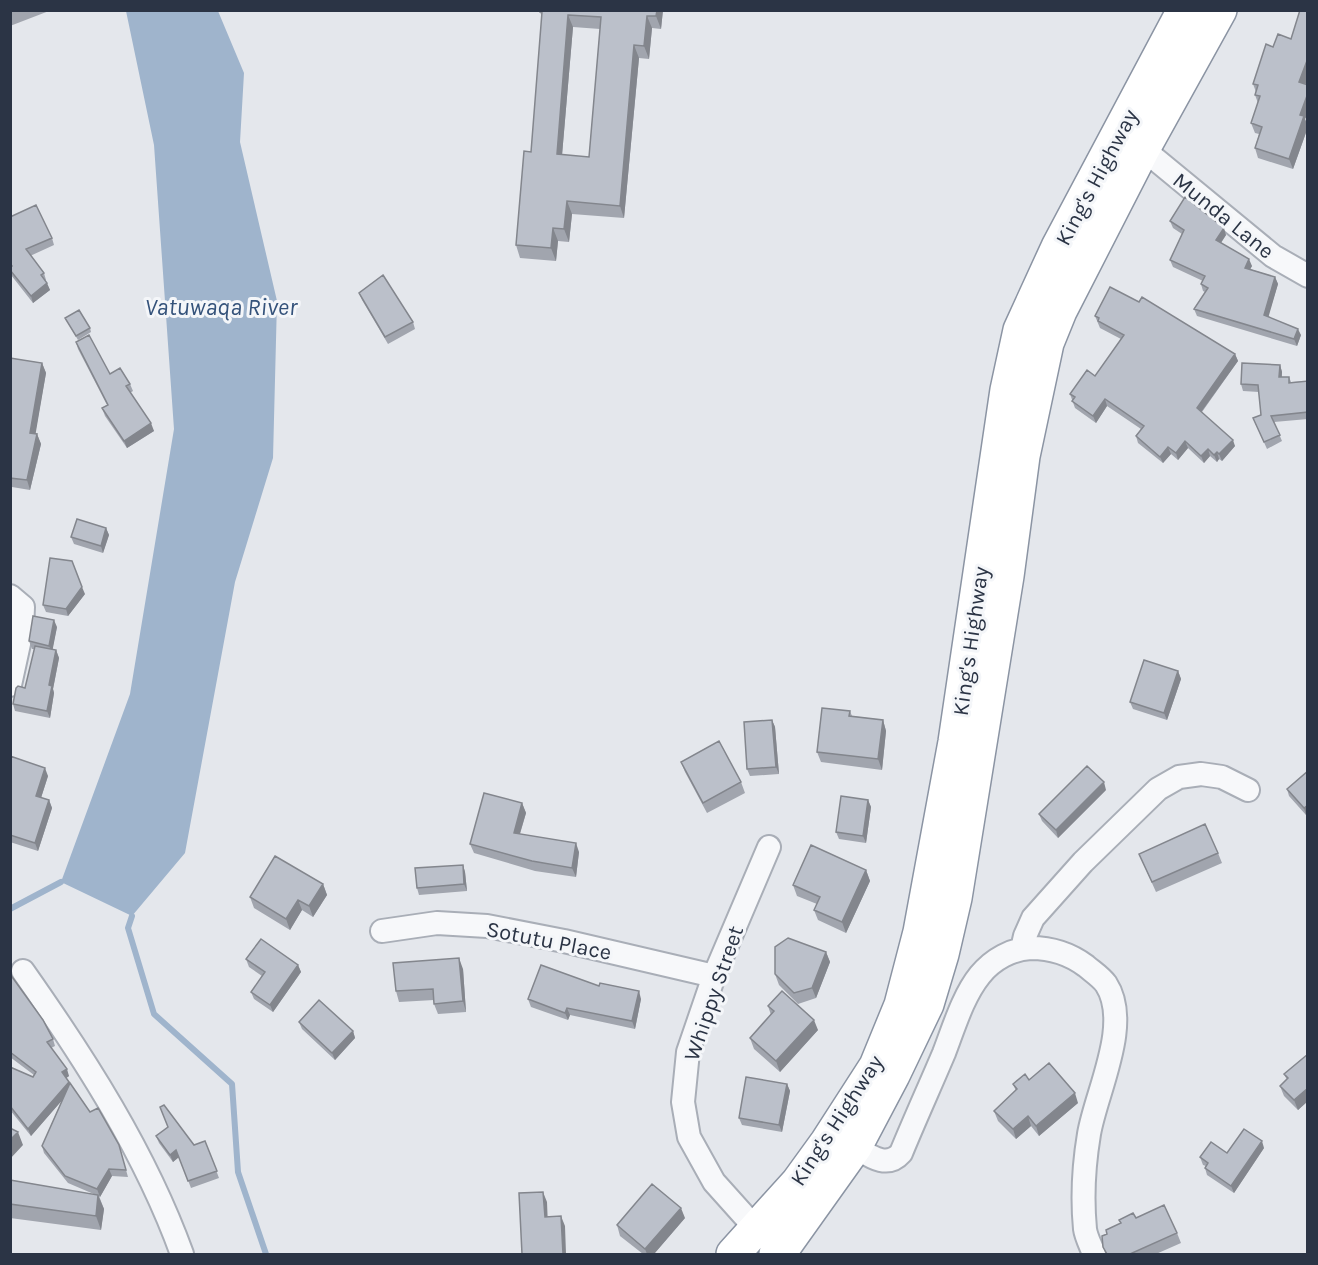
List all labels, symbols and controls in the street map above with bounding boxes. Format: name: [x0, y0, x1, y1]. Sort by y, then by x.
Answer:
street label: King's Highway: [1050, 105, 1144, 250]
street label: Munda Lane: [1168, 167, 1279, 264]
water label: Vatuwaqa River: [145, 293, 298, 321]
street label: King's Highway: [948, 565, 994, 718]
street label: Sotutu Place: [484, 916, 614, 966]
street label: Whippy Street: [679, 922, 749, 1064]
street label: King's Highway: [785, 1050, 889, 1191]

